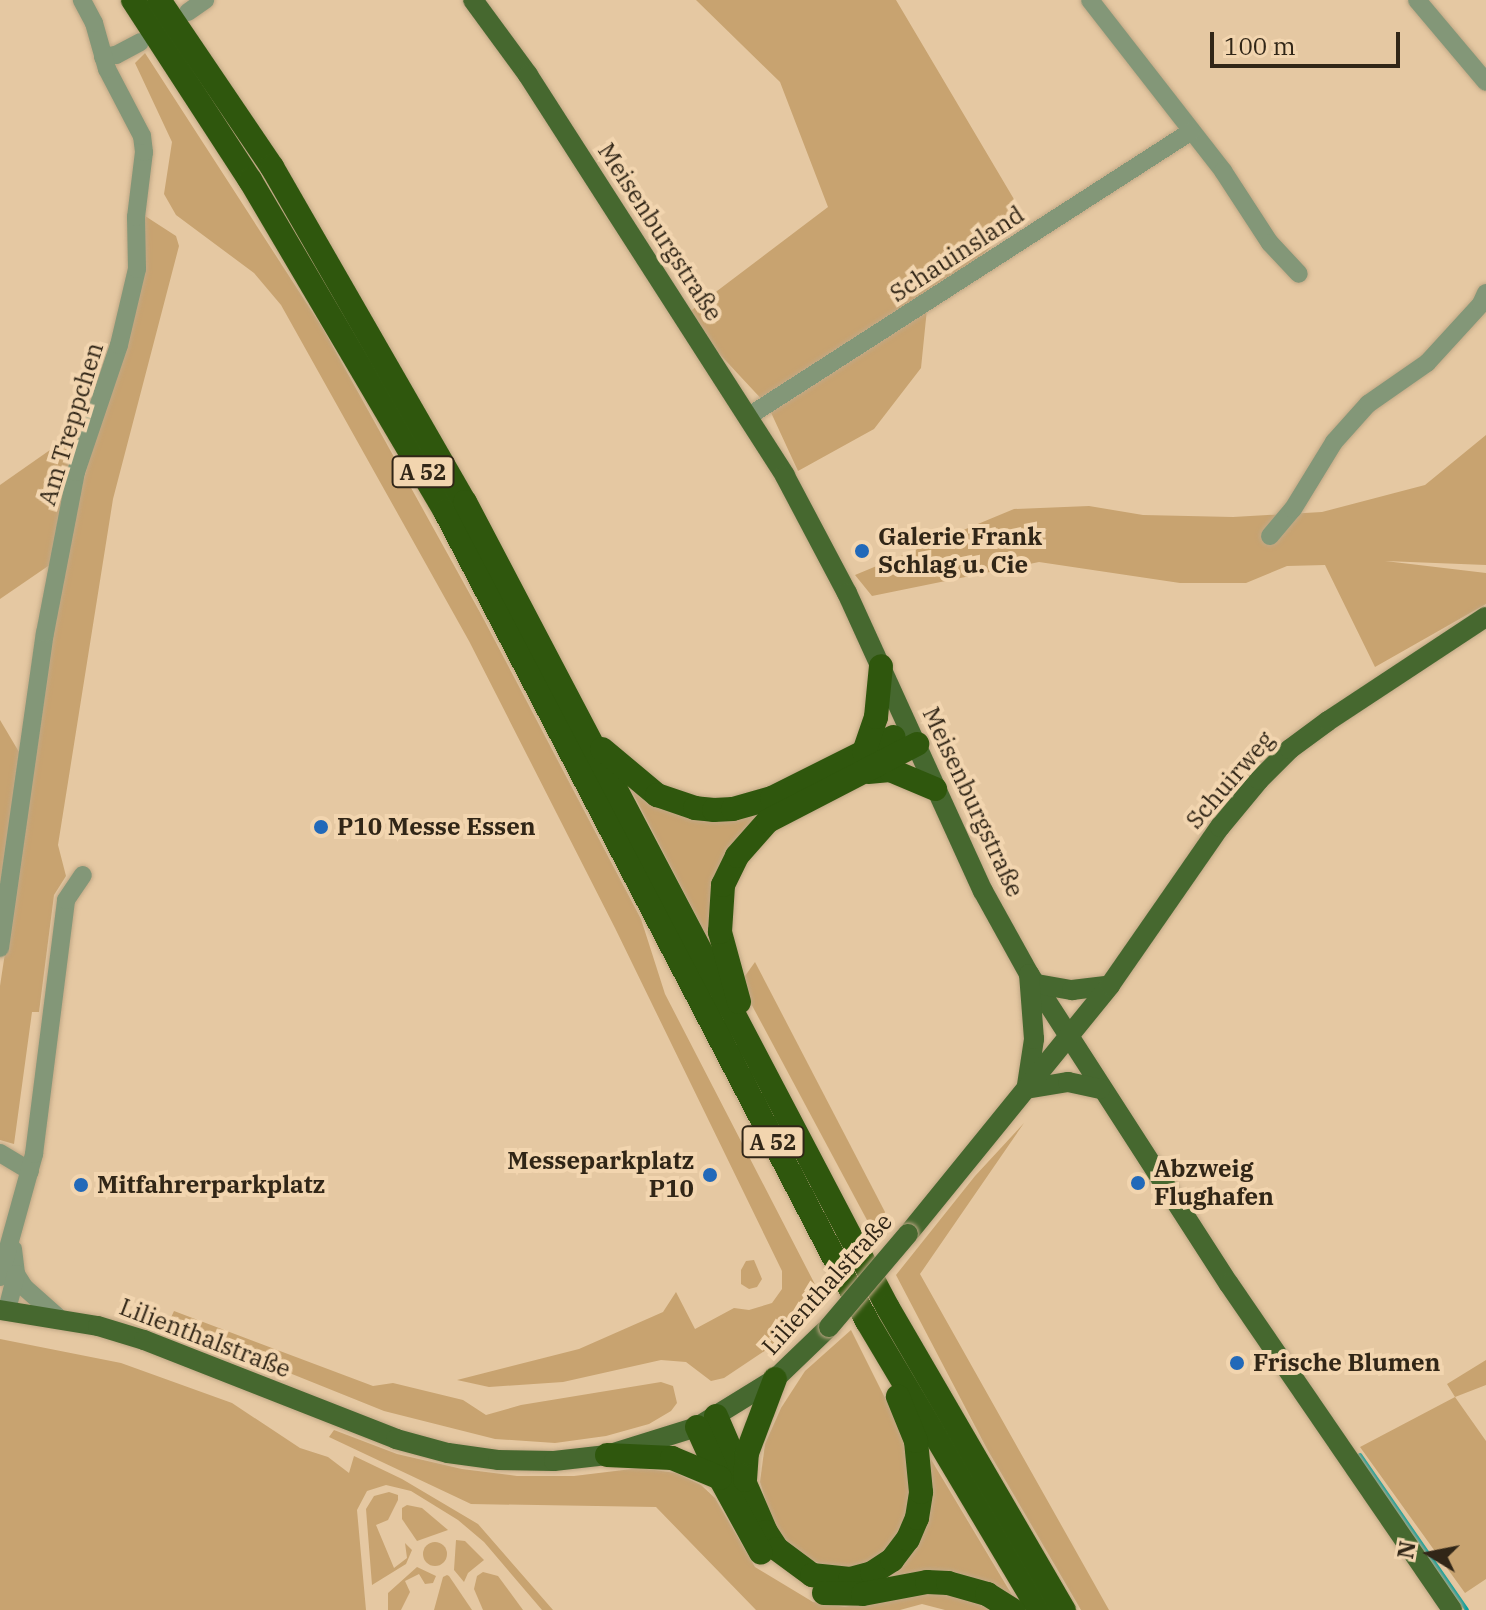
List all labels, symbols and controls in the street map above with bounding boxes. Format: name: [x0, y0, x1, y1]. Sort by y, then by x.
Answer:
scale bar: [1214, 16, 1404, 66]
text: 100 m: [1224, 30, 1296, 62]
street label: Meisenburgstraße: [592, 138, 728, 326]
street label: Schauinsland: [885, 200, 1029, 308]
street label: Am Treppchen: [33, 339, 109, 509]
road number: A 52: [391, 454, 455, 490]
place label: Galerie Frank Schlag u. Cie: [878, 523, 1042, 579]
marker: Galerie Frank Schlag u. Cie: [853, 542, 871, 560]
street label: Meisenburgstraße: [916, 702, 1030, 902]
street label: Schuirweg: [1180, 725, 1280, 835]
place label: P10 Messe Essen: [337, 813, 536, 841]
marker: P10 Messe Essen: [312, 818, 330, 836]
road number: A 52: [741, 1124, 805, 1160]
place label: Messeparkplatz P10: [507, 1147, 694, 1203]
place label: Abzweig Flughafen: [1154, 1155, 1274, 1211]
marker: Messeparkplatz P10: [701, 1166, 719, 1184]
place label: Mitfahrerparkplatz: [97, 1171, 325, 1199]
marker: Abzweig Flughafen: [1129, 1174, 1147, 1192]
marker: Mitfahrerparkplatz: [72, 1176, 90, 1194]
street label: Lilienthalstraße: [756, 1207, 898, 1361]
street label: Lilienthalstraße: [116, 1292, 294, 1384]
place label: Frische Blumen: [1253, 1349, 1440, 1377]
marker: Frische Blumen: [1228, 1354, 1246, 1372]
north arrow: [1390, 1514, 1470, 1594]
text: N: [1390, 1539, 1422, 1561]

